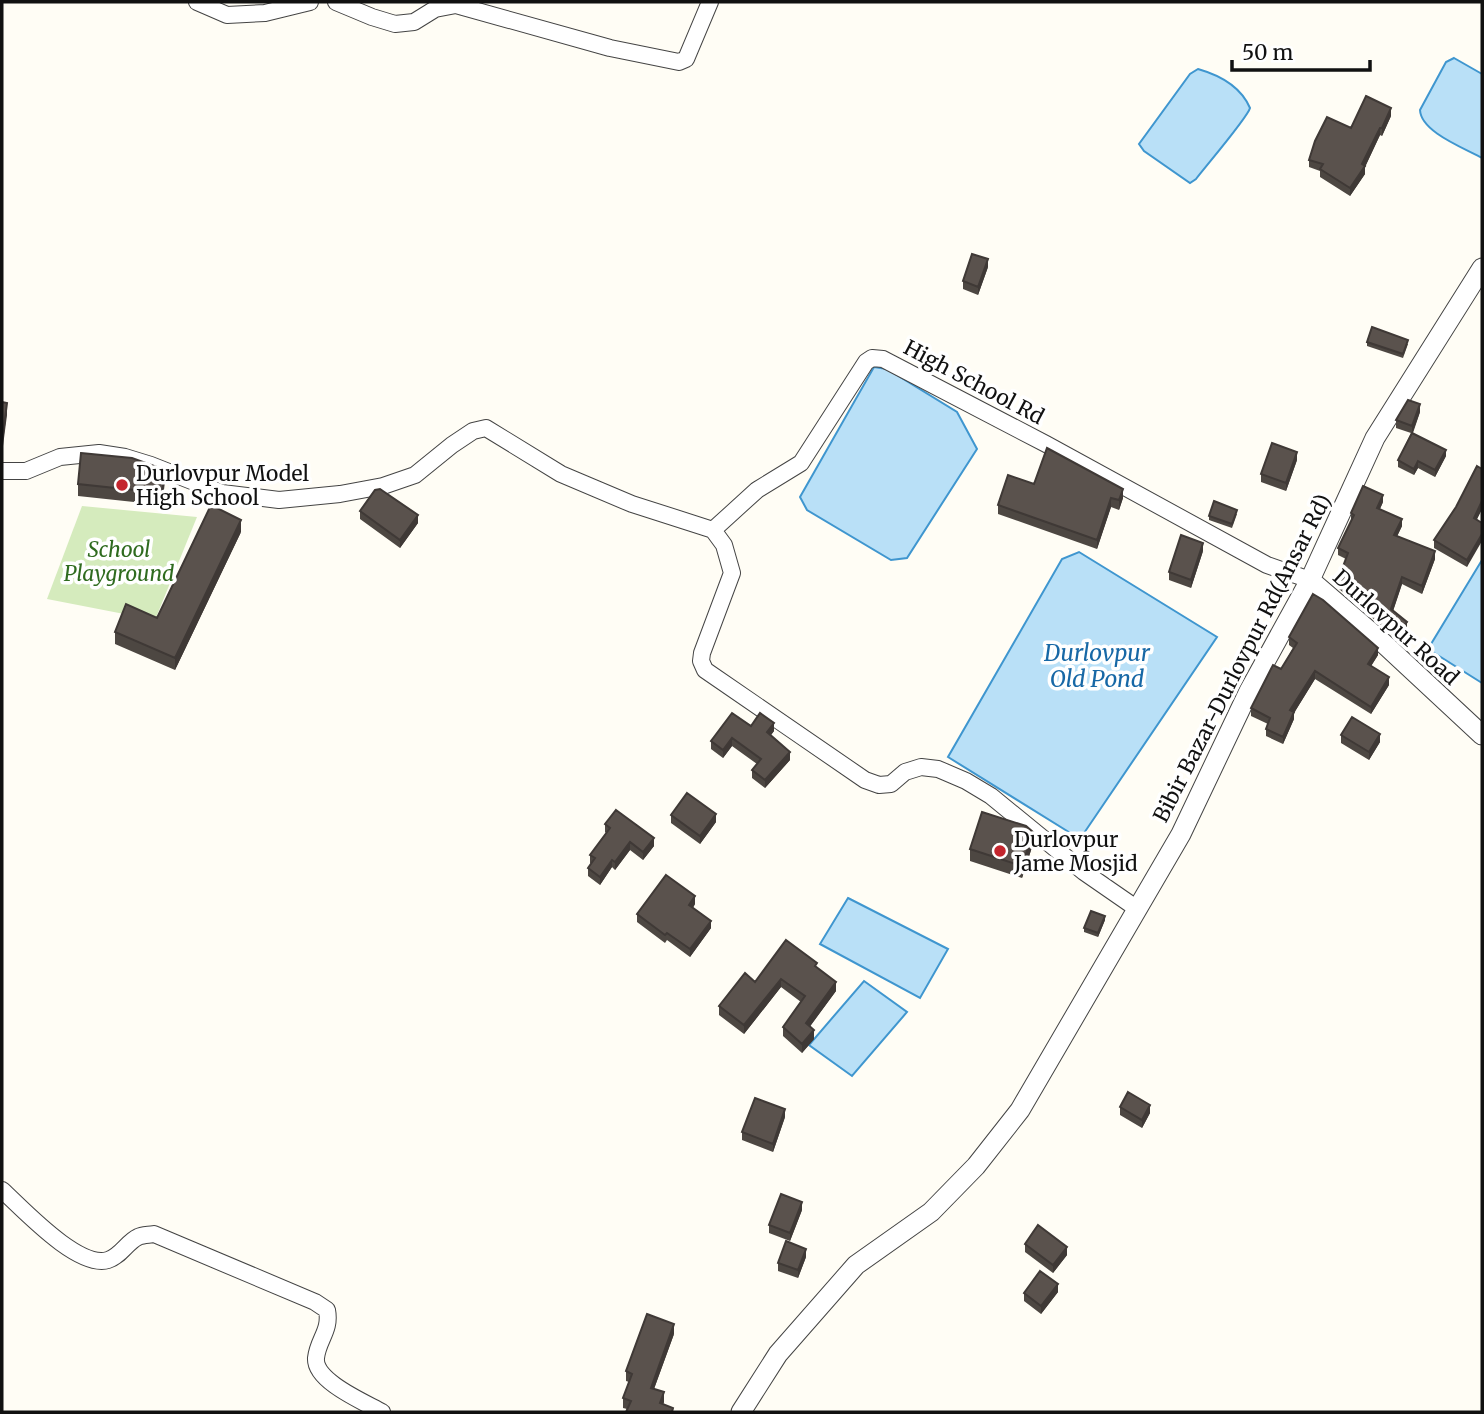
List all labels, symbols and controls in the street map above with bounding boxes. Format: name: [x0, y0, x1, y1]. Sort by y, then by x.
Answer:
scale bar: [1232, 28, 1370, 72]
text: 50 m: [1242, 39, 1293, 66]
street label: High School Rd: [899, 334, 1049, 430]
place label: Durlovpur Model High School: [136, 460, 309, 511]
marker: Durlovpur Model High School: [114, 477, 130, 493]
street label: Bibir Bazar-Durlovpur Rd(Ansar Rd): [1147, 489, 1337, 827]
park label: School Playground: [64, 536, 174, 587]
street label: Durlovpur Road: [1327, 563, 1465, 691]
water label: Durlovpur Old Pond: [1043, 638, 1151, 693]
place label: Durlovpur Jame Mosjid: [1013, 826, 1138, 877]
marker: Durlovpur Jame Mosjid: [992, 843, 1008, 859]

